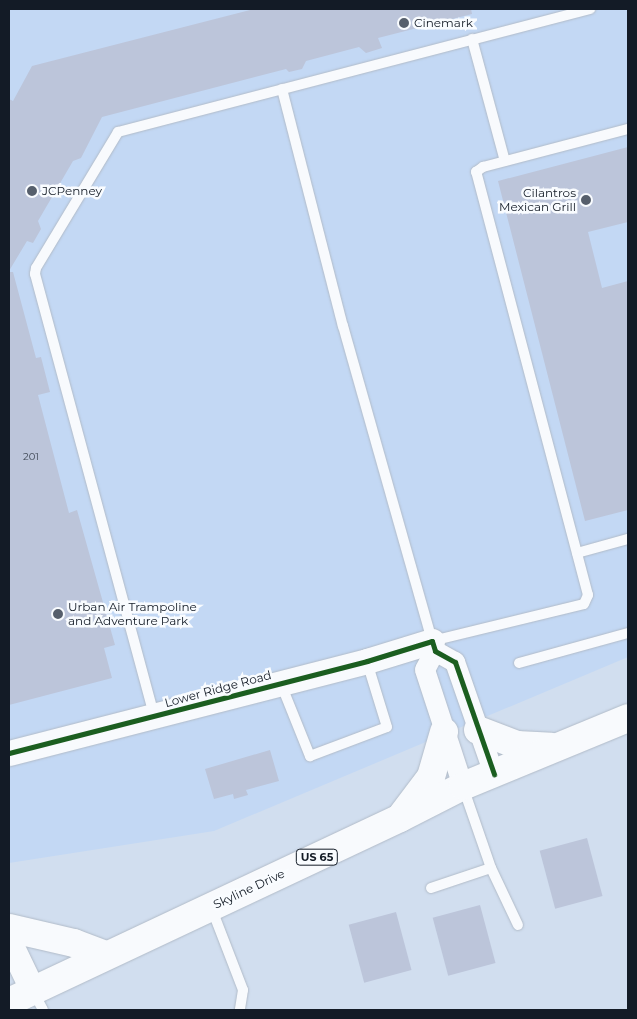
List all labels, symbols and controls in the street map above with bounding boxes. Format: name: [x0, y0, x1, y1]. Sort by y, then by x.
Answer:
place label: Cinemark: [414, 16, 473, 30]
marker: Cinemark: [398, 17, 410, 29]
place label: JCPenney: [42, 184, 102, 198]
marker: JCPenney: [26, 185, 38, 197]
place label: Cilantros Mexican Grill: [499, 186, 576, 214]
marker: Cilantros Mexican Grill: [580, 194, 592, 206]
house number: 201: [23, 451, 39, 463]
place label: Urban Air Trampoline and Adventure Park: [68, 600, 197, 628]
marker: Urban Air Trampoline and Adventure Park: [52, 608, 64, 620]
street label: Lower Ridge Road: [163, 668, 273, 710]
road number: US 65: [296, 849, 338, 866]
street label: Skyline Drive: [211, 866, 287, 912]

